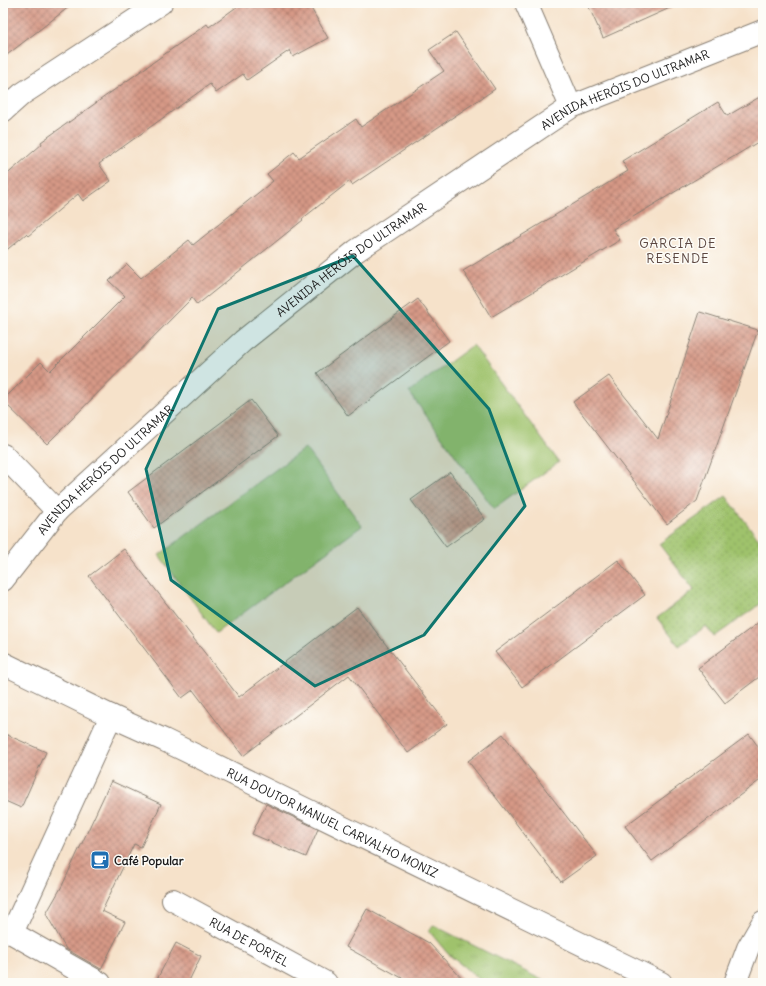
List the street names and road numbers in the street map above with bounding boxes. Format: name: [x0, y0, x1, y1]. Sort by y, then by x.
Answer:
street label: AVENIDA HERÓIS DO ULTRAMAR: [538, 46, 711, 133]
street label: AVENIDA HERÓIS DO ULTRAMAR: [273, 199, 429, 319]
street label: AVENIDA HERÓIS DO ULTRAMAR: [34, 401, 177, 538]
street label: RUA DOUTOR MANUEL CARVALHO MONIZ: [224, 764, 441, 880]
street label: RUA DE PORTEL: [207, 914, 292, 969]

